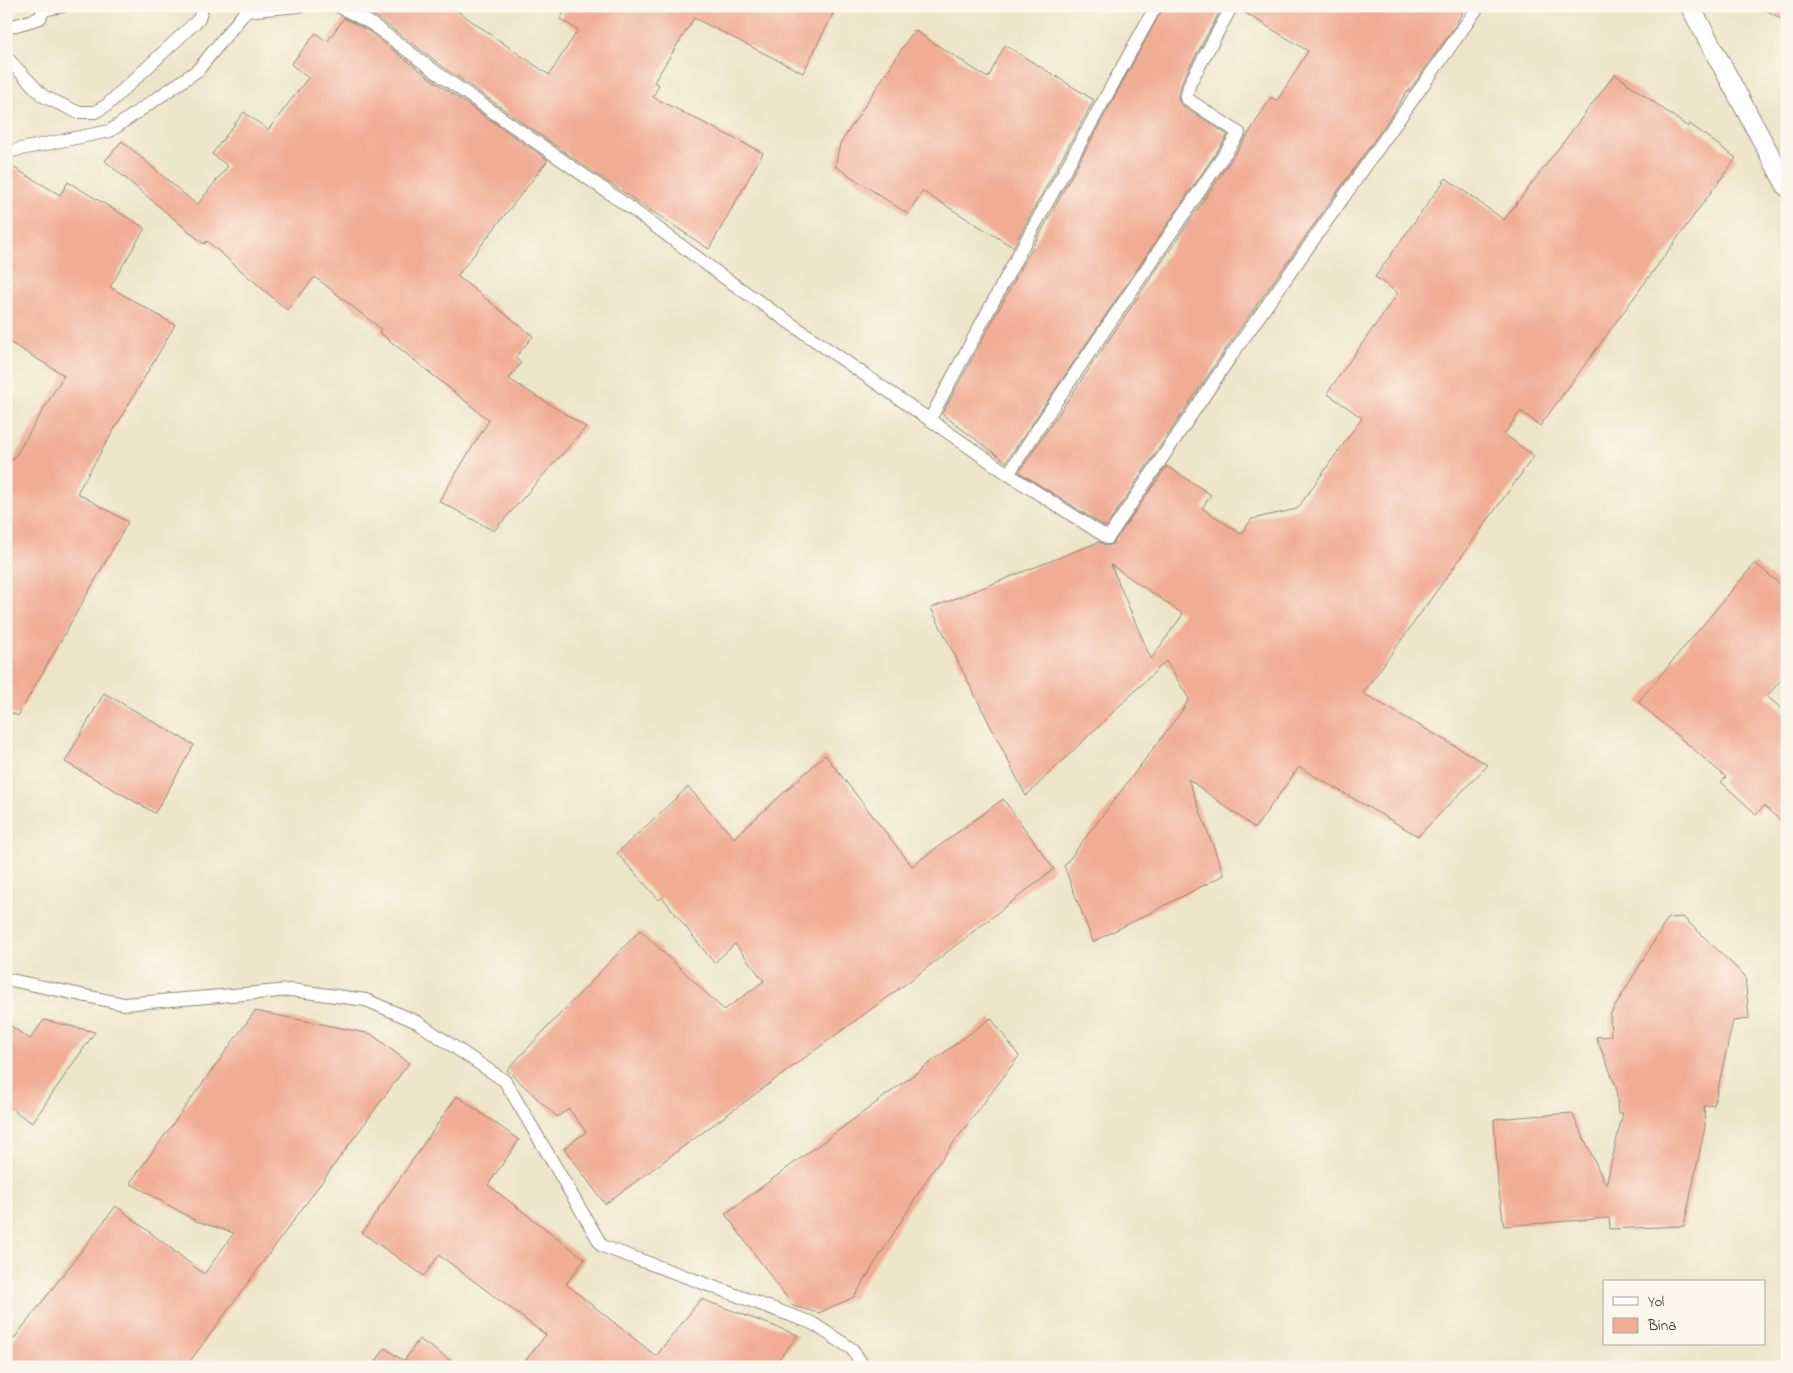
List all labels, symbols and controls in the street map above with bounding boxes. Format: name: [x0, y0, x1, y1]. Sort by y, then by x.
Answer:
legend: [1603, 1280, 1766, 1346]
text: Yol: [1648, 1291, 1664, 1313]
text: Bina: [1647, 1315, 1676, 1337]

